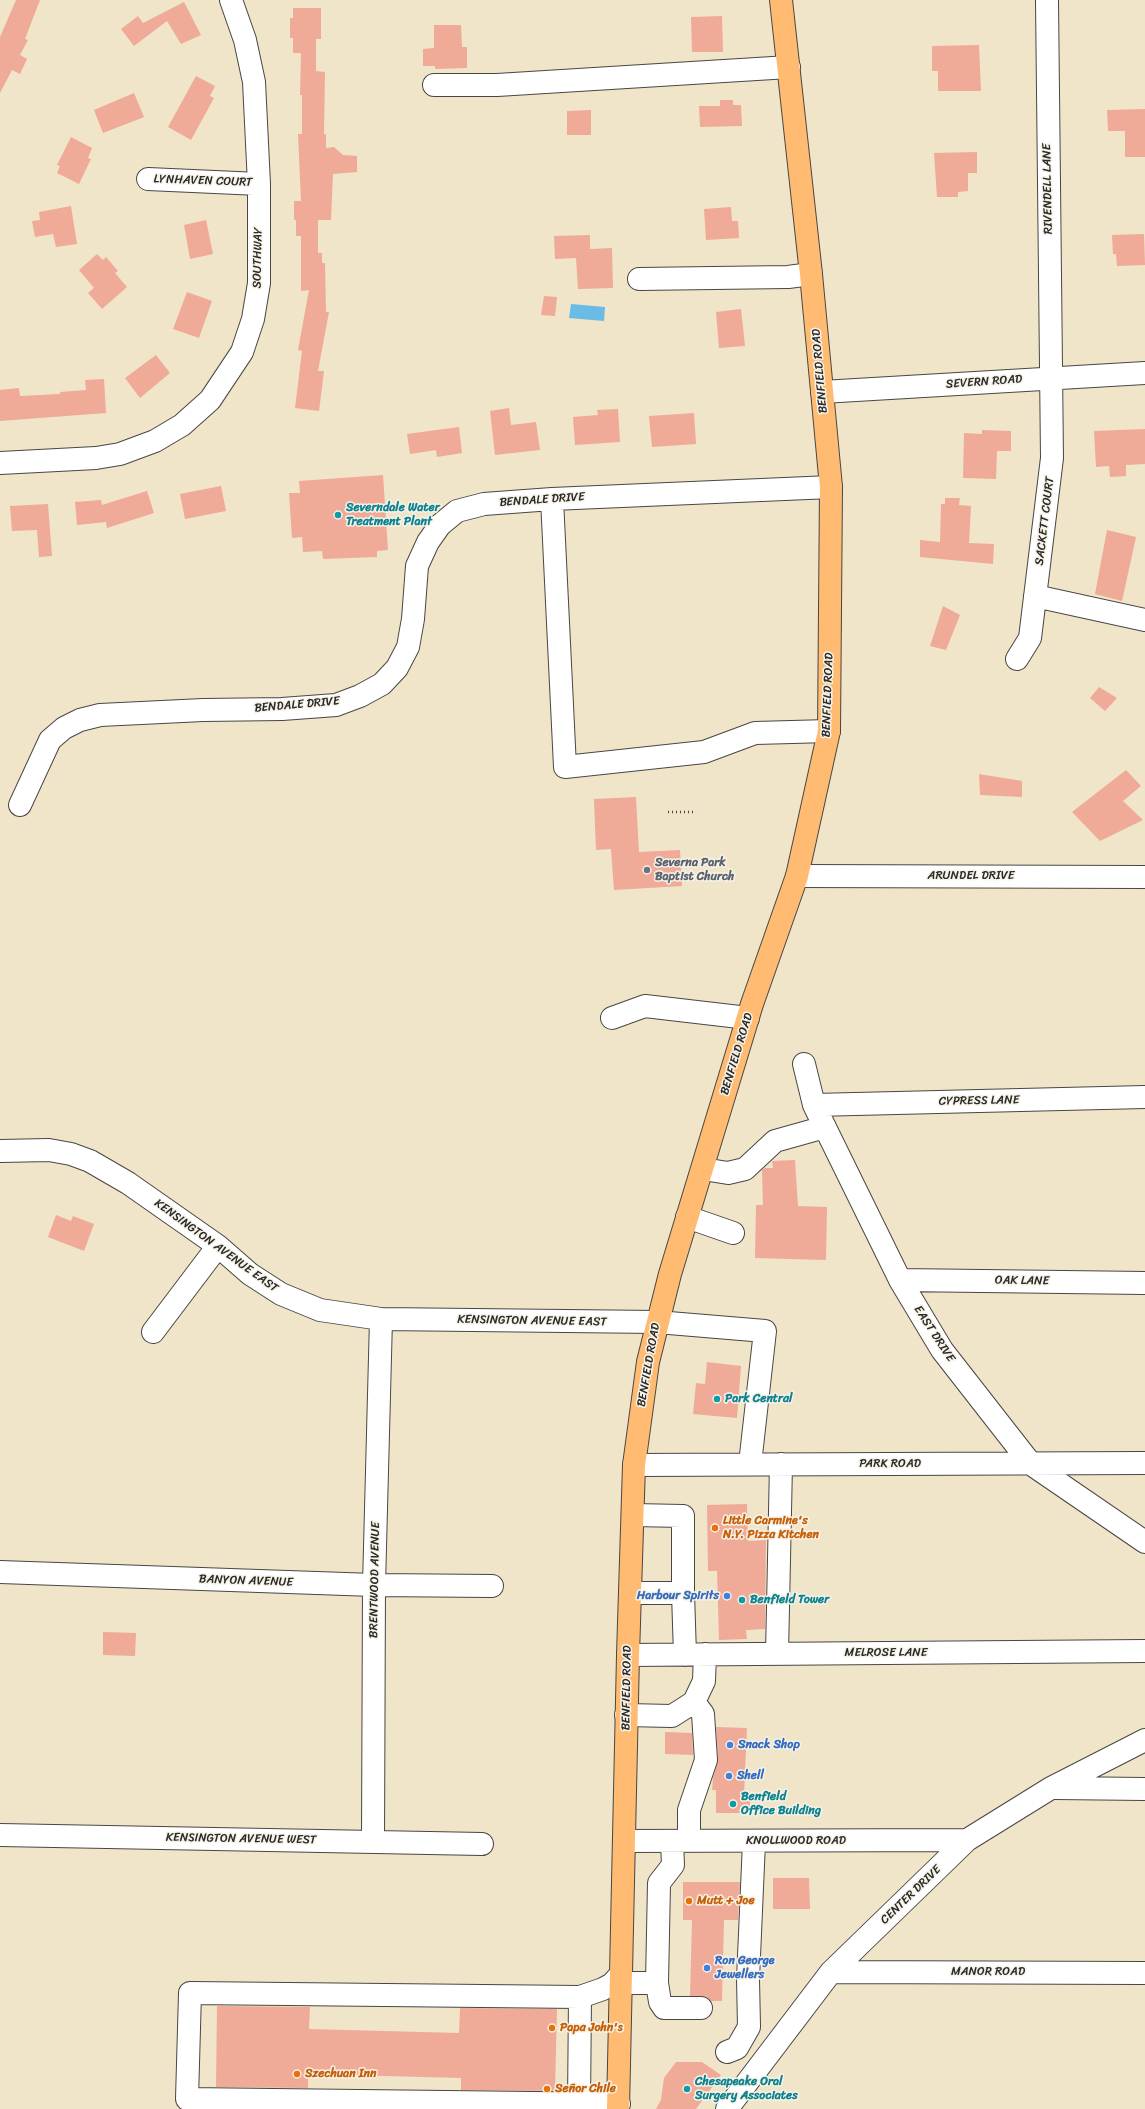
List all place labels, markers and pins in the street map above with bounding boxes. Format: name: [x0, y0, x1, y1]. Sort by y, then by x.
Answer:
place label: Severndale Water Treatment Plant: [346, 501, 440, 529]
marker: Severndale Water Treatment Plant: [333, 510, 343, 520]
place label: Severna Park Baptist Church: [655, 856, 734, 884]
marker: Severna Park Baptist Church: [642, 865, 652, 875]
place label: Park Central: [725, 1392, 792, 1406]
marker: Park Central: [712, 1394, 722, 1404]
place label: Little Carmine's N.Y. Pizza Kitchen: [723, 1514, 819, 1542]
marker: Little Carmine's N.Y. Pizza Kitchen: [710, 1523, 720, 1533]
place label: Harbour Spirits: [637, 1589, 719, 1603]
marker: Harbour Spirits: [722, 1591, 732, 1601]
place label: Benfield Tower: [750, 1593, 829, 1607]
marker: Benfield Tower: [737, 1595, 747, 1605]
place label: Snack Shop: [738, 1738, 800, 1752]
marker: Snack Shop: [725, 1740, 735, 1750]
place label: Shell: [737, 1769, 764, 1783]
marker: Shell: [724, 1771, 734, 1781]
place label: Benfield Office Building: [741, 1790, 821, 1818]
marker: Benfield Office Building: [728, 1799, 738, 1809]
place label: Mutt + Joe: [697, 1894, 755, 1908]
marker: Mutt + Joe: [684, 1896, 694, 1906]
place label: Ron George Jewellers: [715, 1954, 774, 1982]
marker: Ron George Jewellers: [702, 1963, 712, 1973]
place label: Papa John's: [560, 2021, 623, 2035]
marker: Papa John's: [547, 2023, 557, 2033]
place label: Szechuan Inn: [305, 2067, 376, 2081]
marker: Szechuan Inn: [292, 2069, 302, 2079]
place label: Chesapeake Oral Surgery Associates: [695, 2075, 798, 2103]
place label: Señor Chile: [555, 2082, 616, 2096]
marker: Señor Chile: [542, 2084, 552, 2094]
marker: Chesapeake Oral Surgery Associates: [682, 2084, 692, 2094]

